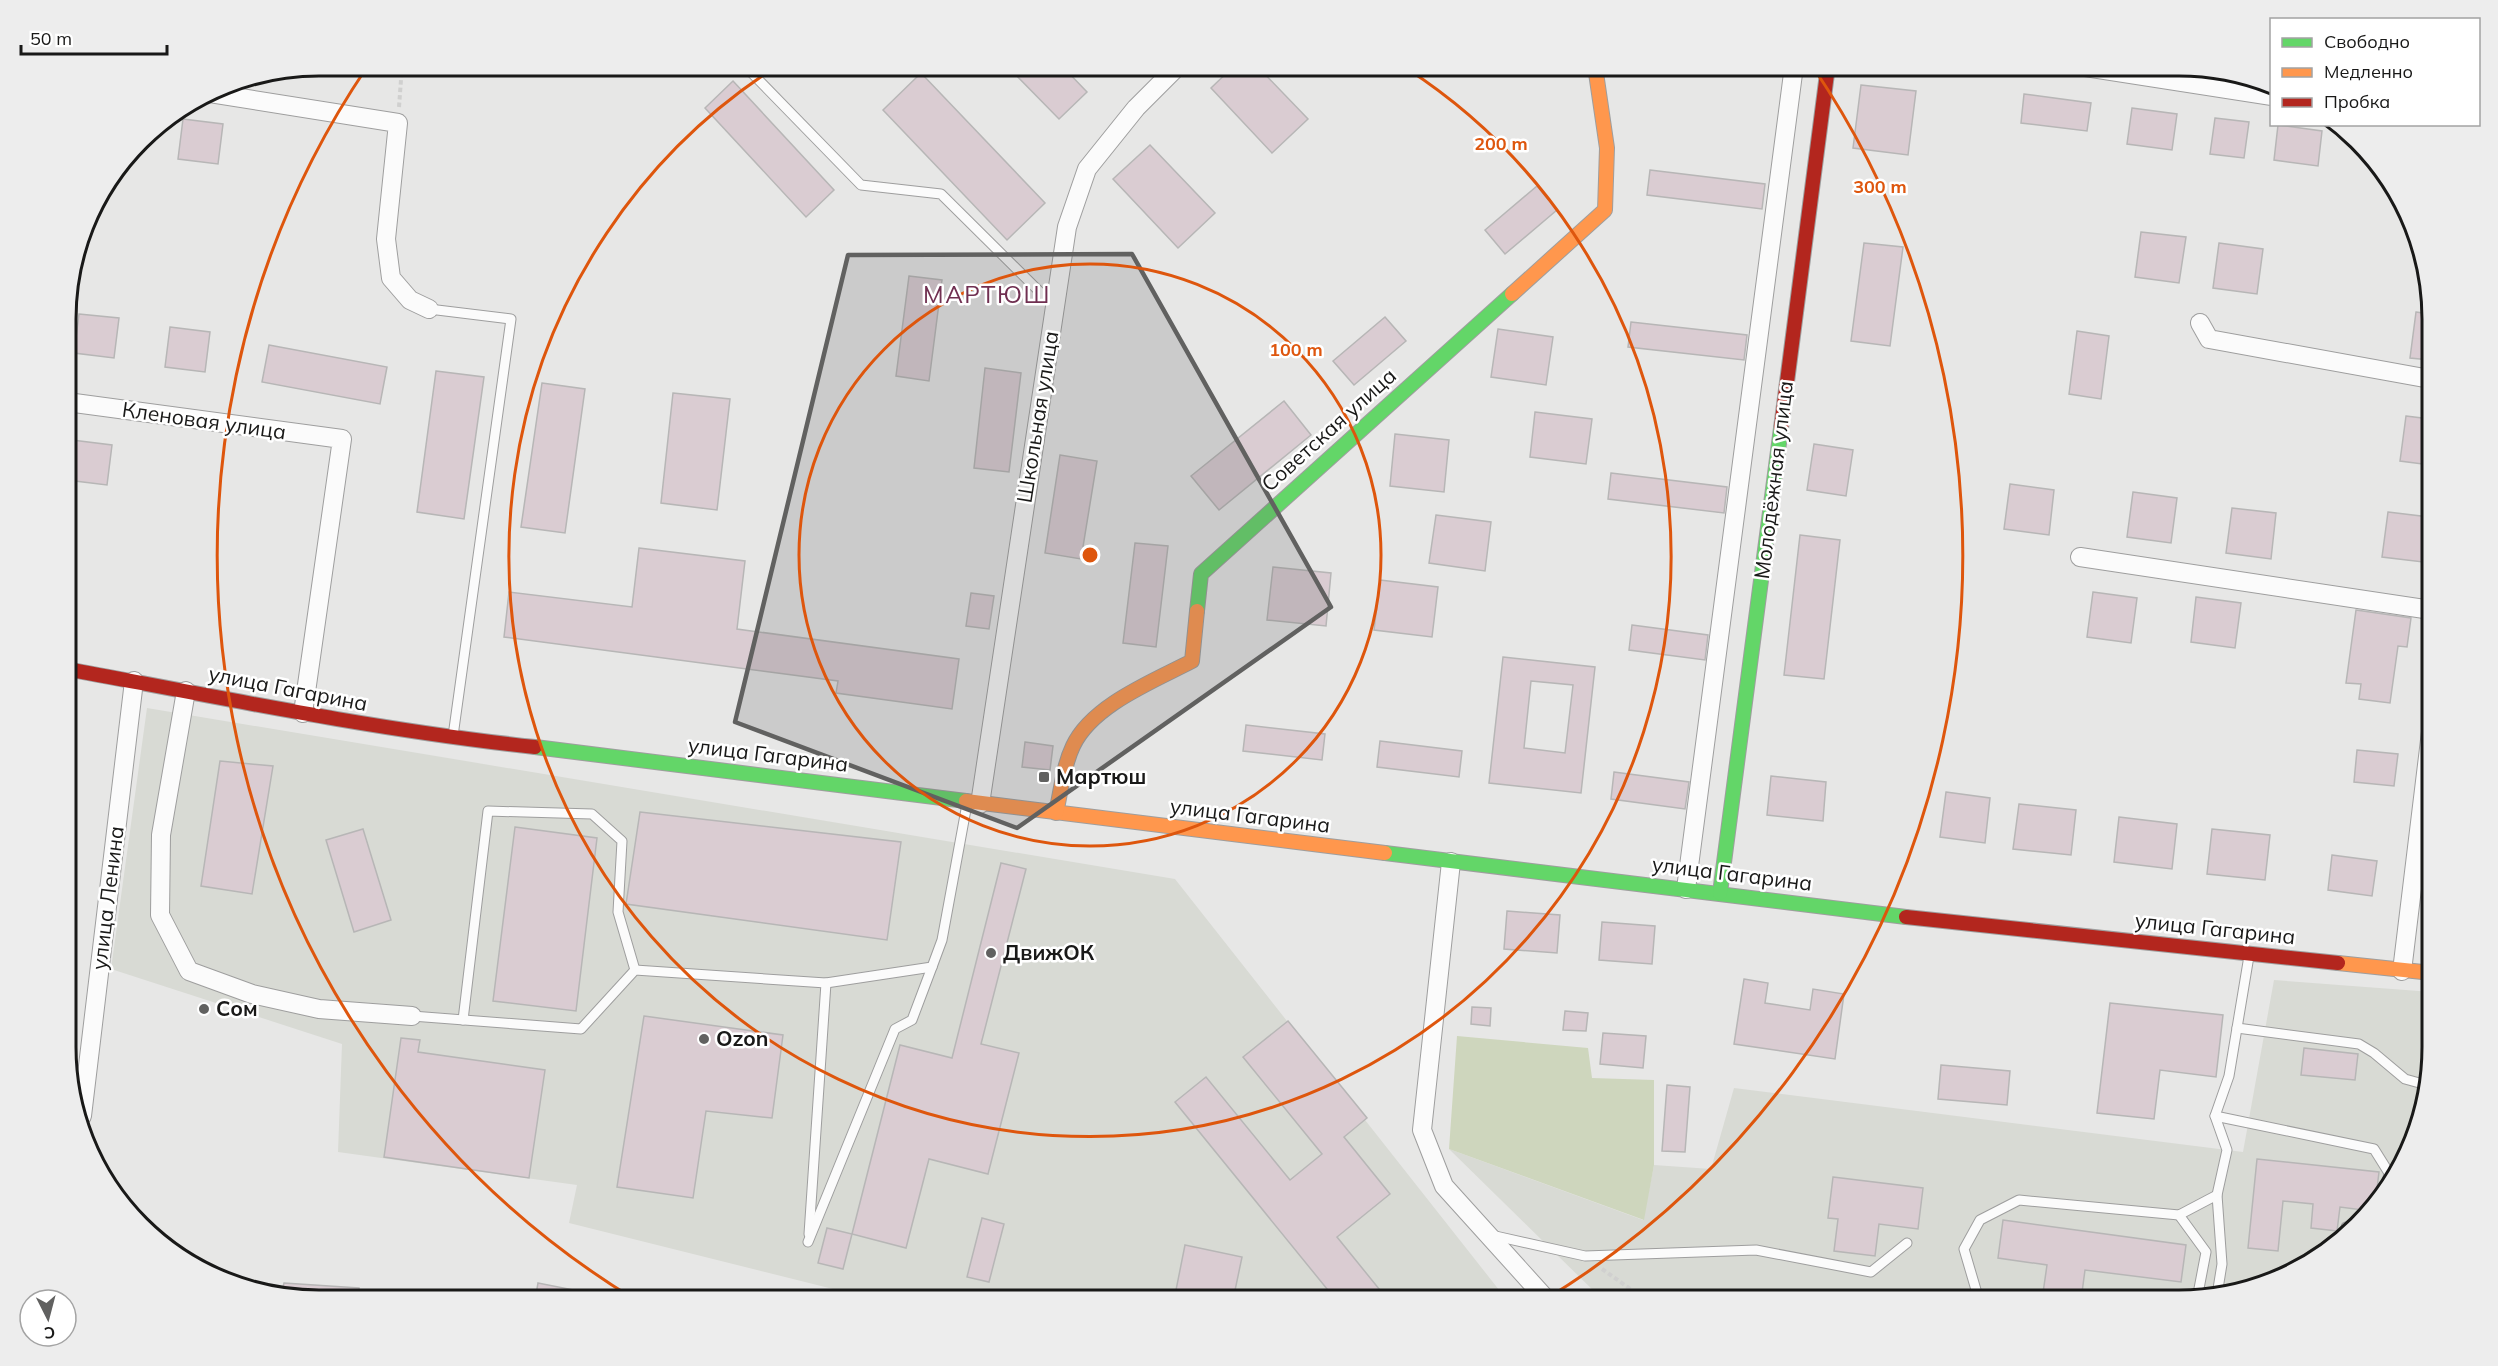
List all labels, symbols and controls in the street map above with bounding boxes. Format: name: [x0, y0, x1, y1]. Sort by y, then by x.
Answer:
scale bar: [21, 18, 166, 56]
legend: [2270, 18, 2480, 126]
text: 50 m: [30, 27, 72, 50]
text: Свободно: [2324, 30, 2410, 53]
text: Медленно: [2324, 60, 2413, 83]
text: Пробка: [2324, 90, 2390, 113]
text: 200 m: [1474, 132, 1528, 155]
text: 300 m: [1853, 175, 1907, 198]
district label: МАРТЮШ: [923, 279, 1051, 309]
street label: Школьная улица: [1011, 329, 1063, 505]
text: 100 m: [1269, 338, 1323, 361]
street label: Советская улица: [1256, 362, 1401, 497]
street label: Молодёжная улица: [1748, 379, 1798, 580]
street label: Кленовая улица: [121, 396, 288, 444]
centre of rings: [1080, 545, 1100, 565]
street label: улица Гагарина: [207, 660, 370, 716]
street label: улица Гагарина: [687, 731, 850, 777]
place label: Мартюш: [1056, 763, 1146, 789]
marker: Мартюш: [1037, 770, 1051, 784]
street label: улица Гагарина: [1169, 792, 1332, 838]
street label: улица Ленина: [85, 824, 129, 971]
street label: улица Гагарина: [1651, 850, 1814, 896]
street label: улица Гагарина: [2134, 907, 2297, 949]
place label: ДвижОК: [1003, 939, 1095, 965]
marker: ДвижОК: [984, 946, 998, 960]
place label: Сом: [216, 995, 258, 1021]
marker: Сом: [197, 1002, 211, 1016]
place label: Ozon: [716, 1025, 768, 1051]
marker: Ozon: [697, 1032, 711, 1046]
north arrow: [18, 1288, 78, 1348]
text: С: [43, 1322, 56, 1343]

